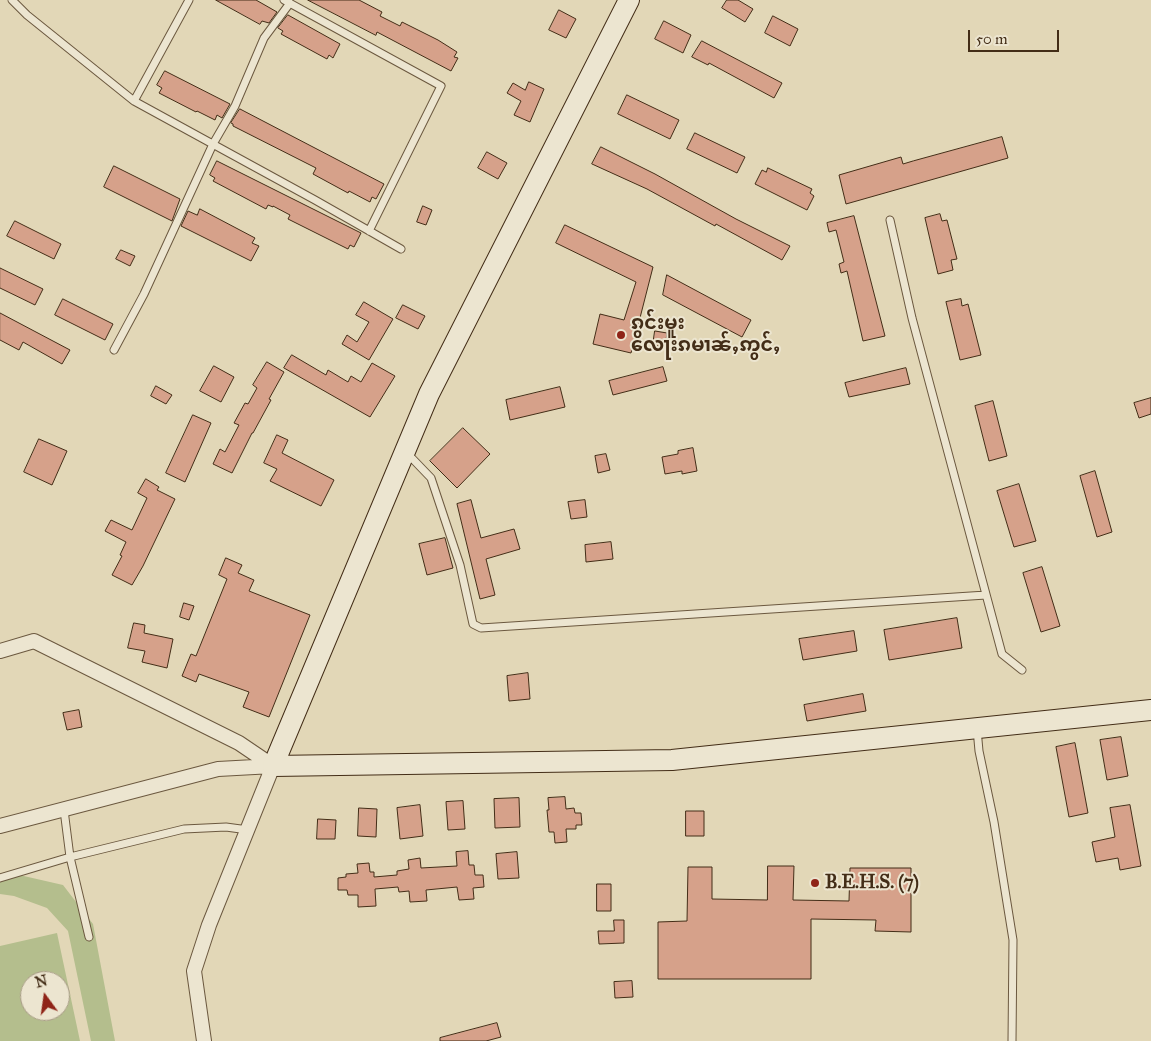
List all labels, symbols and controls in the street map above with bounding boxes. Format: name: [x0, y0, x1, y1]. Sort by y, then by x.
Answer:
scale bar: [971, 20, 1062, 52]
text: 50 m: [976, 30, 1008, 48]
place label: ၵွင်းမူး လေႃးၵမၢၼ်ႇဢွင်ႇ: [631, 313, 781, 357]
marker: ၵွင်းမူး လေႃးၵမၢၼ်ႇဢွင်ႇ: [615, 329, 627, 341]
place label: B.E.H.S. (7): [825, 872, 919, 894]
marker: B.E.H.S. (7): [809, 877, 821, 889]
north arrow: [20, 971, 70, 1021]
text: N: [34, 972, 49, 992]

